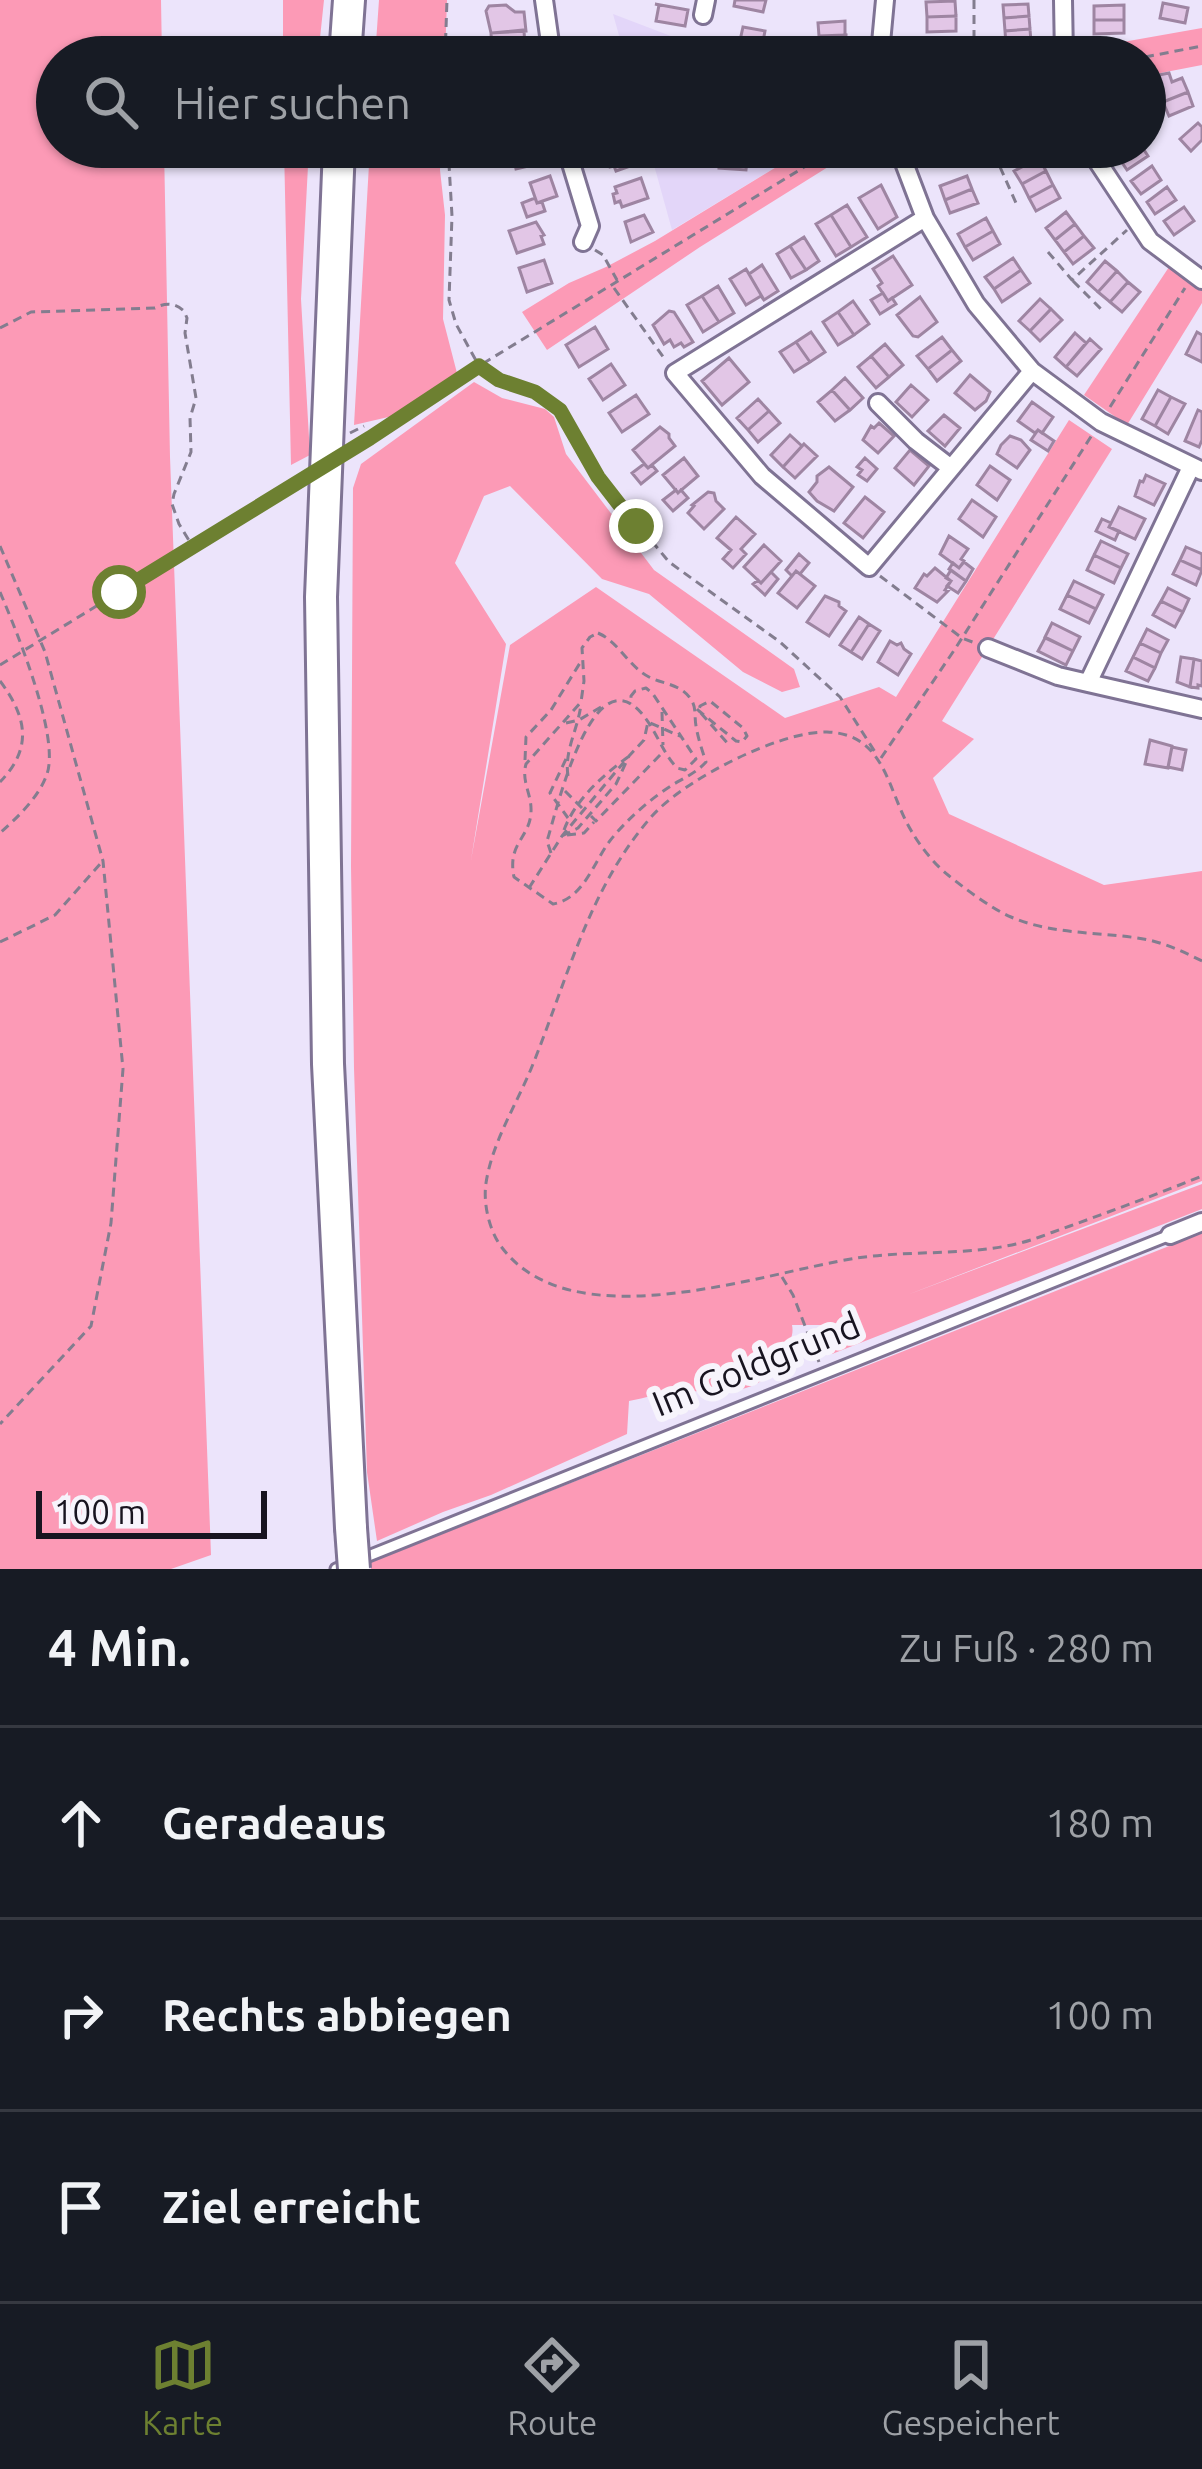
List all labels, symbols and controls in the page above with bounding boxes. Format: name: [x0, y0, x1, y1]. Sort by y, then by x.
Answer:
search box: [36, 36, 1166, 168]
icon: search: [78, 69, 144, 135]
text: Hier suchen: [174, 77, 411, 128]
route end: [609, 499, 663, 553]
route start: [92, 565, 146, 619]
street label: Im Goldgrund: [646, 1303, 866, 1424]
scale bar: [36, 1485, 267, 1538]
text: 100 m: [54, 1493, 146, 1530]
text: 4 Min.: [48, 1618, 191, 1676]
text: Zu Fuß · 280 m: [899, 1626, 1154, 1669]
icon: ahead: [48, 1790, 114, 1856]
text: Geradeaus: [162, 1797, 387, 1848]
text: 180 m: [1045, 1801, 1154, 1844]
icon: right: [48, 1982, 114, 2048]
text: Rechts abbiegen: [162, 1989, 512, 2040]
text: 100 m: [1045, 1993, 1154, 2036]
icon: arrive: [48, 2174, 114, 2240]
text: Ziel erreicht: [162, 2181, 421, 2232]
tab: Karte: [142, 2332, 223, 2441]
tab: Route: [508, 2332, 597, 2441]
tab: Gespeichert: [882, 2332, 1060, 2441]

